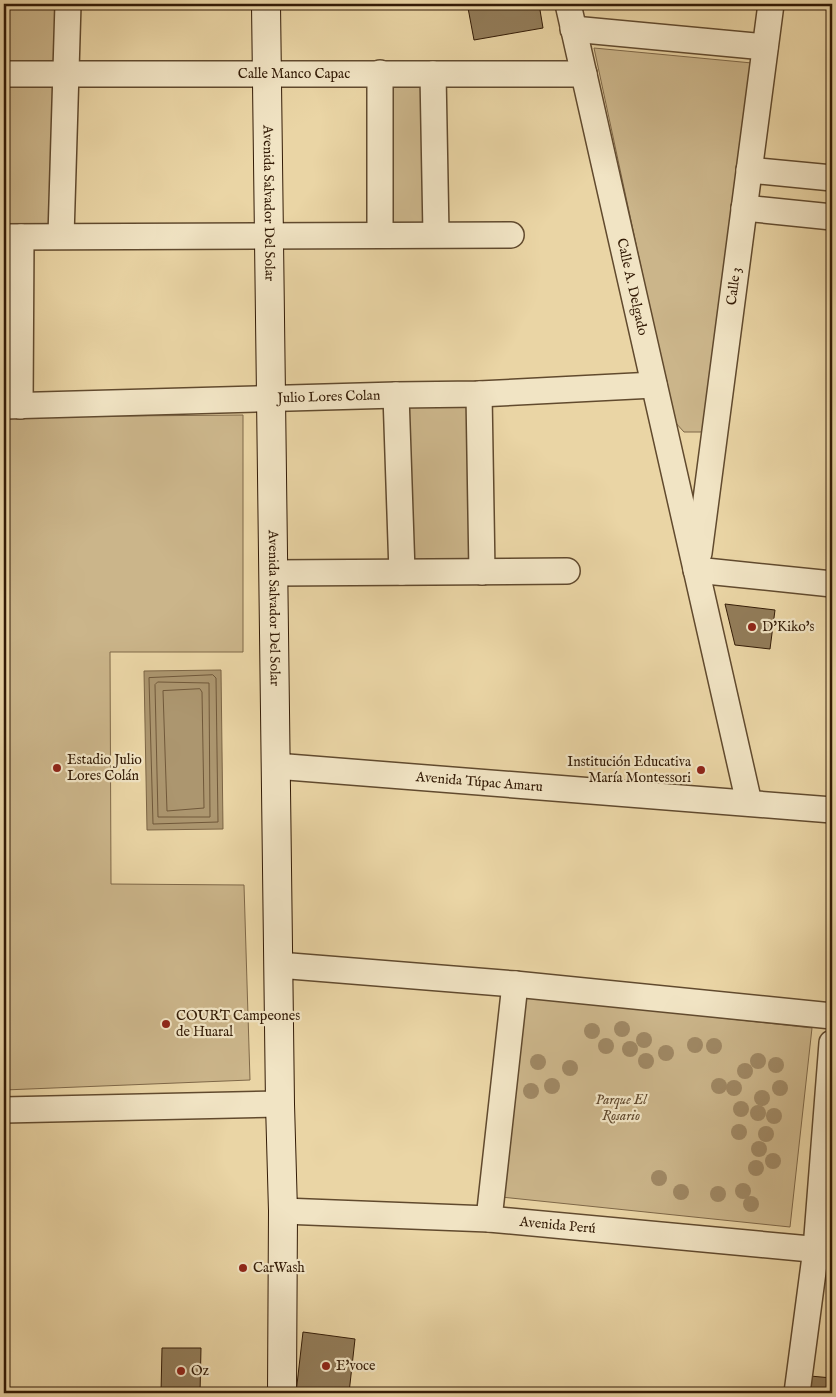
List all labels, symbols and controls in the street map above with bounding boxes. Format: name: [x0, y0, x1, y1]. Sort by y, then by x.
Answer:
street label: Calle Manco Capac: [238, 65, 350, 83]
street label: Avenida Salvador Del Solar: [259, 124, 279, 281]
street label: Calle A. Delgado: [612, 236, 652, 338]
street label: Calle 3: [723, 266, 745, 307]
street label: Julio Lores Colan: [275, 386, 381, 407]
street label: Avenida Salvador Del Solar: [264, 529, 284, 686]
place label: D'Kiko's: [762, 618, 815, 636]
marker: D'Kiko's: [746, 621, 758, 633]
place label: Estadio Julio Lores Colán: [67, 751, 142, 785]
place label: Institución Educativa María Montessori: [567, 753, 692, 787]
marker: Estadio Julio Lores Colán: [51, 762, 63, 774]
marker: Institución Educativa María Montessori: [695, 764, 707, 776]
street label: Avenida Túpac Amaru: [414, 768, 544, 796]
place label: COURT Campeones de Huaral: [176, 1007, 300, 1041]
marker: COURT Campeones de Huaral: [160, 1018, 172, 1030]
park label: Parque El Rosario: [596, 1091, 648, 1125]
street label: Avenida Perú: [518, 1213, 596, 1238]
place label: CarWash: [253, 1259, 305, 1277]
marker: CarWash: [237, 1262, 249, 1274]
place label: E'voce: [336, 1357, 376, 1375]
marker: E'voce: [320, 1360, 332, 1372]
place label: Oz: [191, 1362, 210, 1380]
marker: Oz: [175, 1365, 187, 1377]

